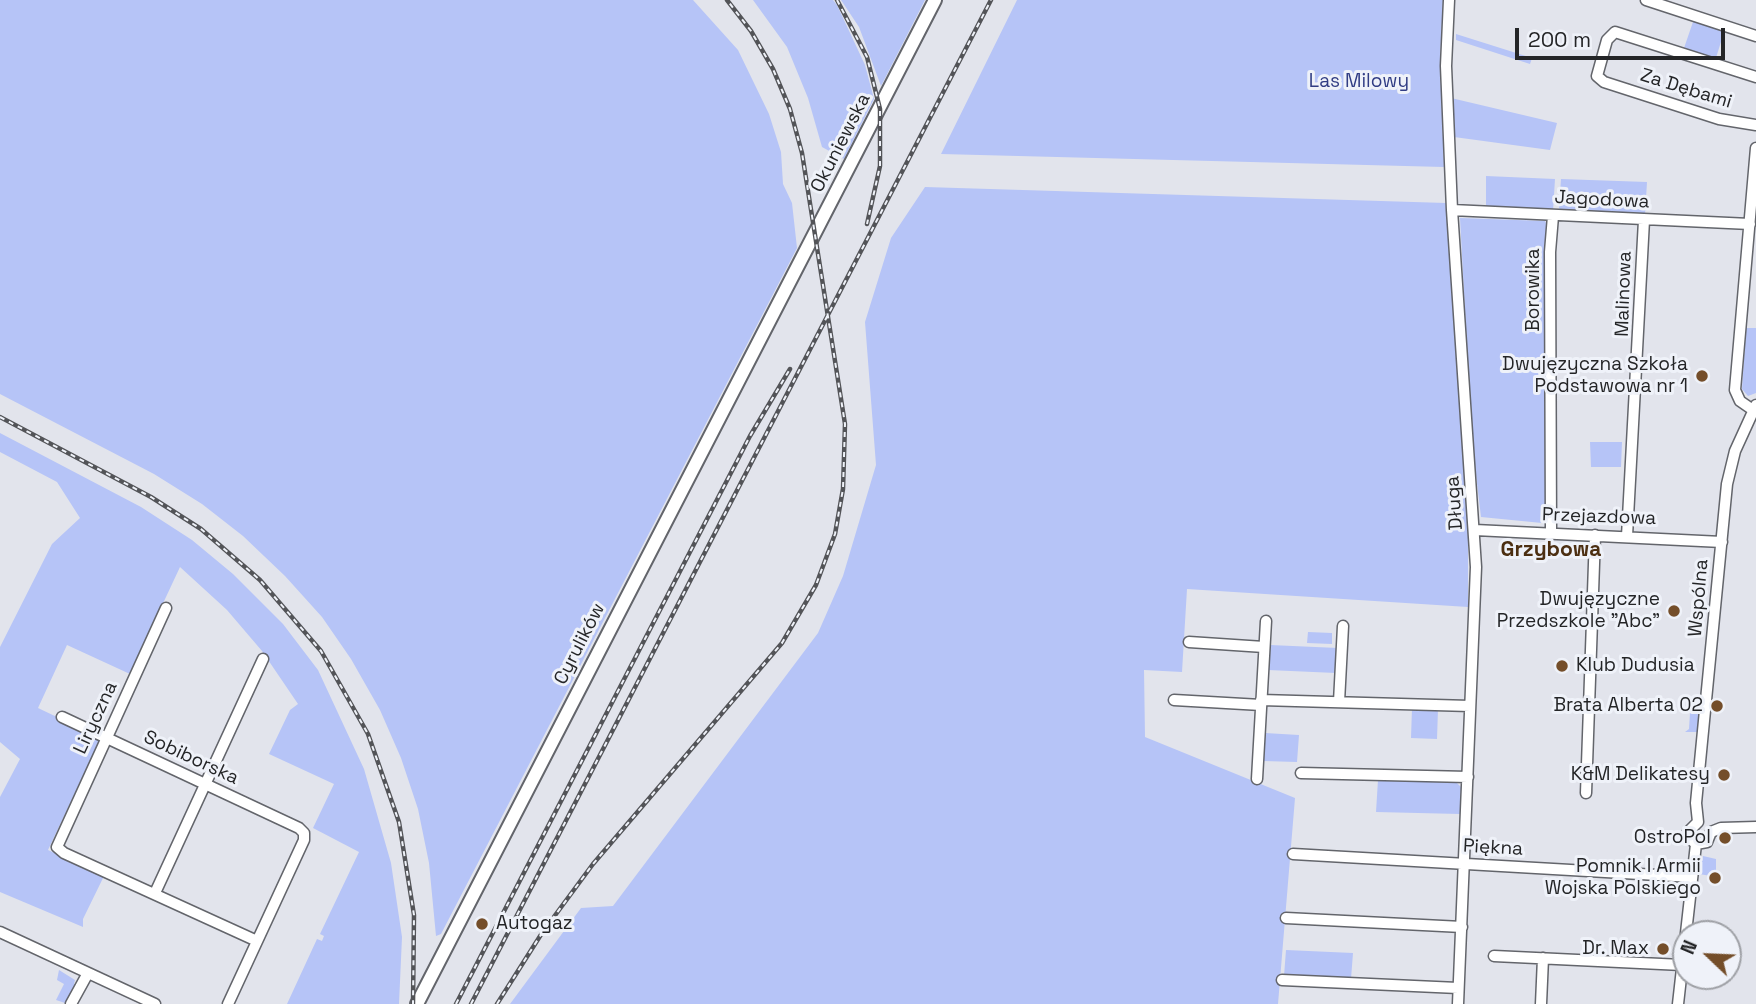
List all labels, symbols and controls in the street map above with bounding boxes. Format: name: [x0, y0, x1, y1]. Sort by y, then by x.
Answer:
scale bar: [1518, 14, 1728, 58]
text: 200 m: [1528, 26, 1591, 53]
street label: Za Dębami: [1637, 64, 1735, 114]
park label: Las Milowy: [1309, 71, 1409, 93]
street label: Okuniewska: [806, 90, 876, 196]
street label: Jagodowa: [1554, 186, 1650, 214]
street label: Borowika: [1523, 248, 1545, 332]
street label: Malinowa: [1611, 251, 1637, 337]
place label: Dwujęzyczna Szkoła Podstawowa nr 1: [1502, 354, 1688, 398]
marker: Dwujęzyczna Szkoła Podstawowa nr 1: [1694, 368, 1710, 384]
street label: Długa: [1442, 475, 1468, 531]
street label: Przejazdowa: [1541, 504, 1657, 530]
district label: Grzybowa: [1501, 537, 1601, 563]
street label: Wspólna: [1684, 558, 1714, 638]
place label: Dwujęzyczne Przedszkole "Abc": [1497, 589, 1660, 633]
street label: Cyrulików: [550, 599, 610, 689]
marker: Dwujęzyczne Przedszkole "Abc": [1666, 603, 1682, 619]
place label: Klub Dudusia: [1576, 655, 1695, 677]
marker: Klub Dudusia: [1554, 658, 1570, 674]
street label: Liryczna: [69, 678, 123, 758]
place label: Brata Alberta 02: [1553, 695, 1703, 717]
marker: Brata Alberta 02: [1709, 698, 1725, 714]
street label: Sobiborska: [140, 726, 242, 790]
place label: K&M Delikatesy: [1571, 764, 1710, 786]
marker: K&M Delikatesy: [1716, 767, 1732, 783]
place label: OstroPol: [1634, 827, 1711, 849]
marker: OstroPol: [1717, 830, 1733, 846]
street label: Piękna: [1462, 835, 1524, 861]
place label: Pomnik I Armii Wojska Polskiego: [1545, 856, 1701, 900]
marker: Pomnik I Armii Wojska Polskiego: [1707, 870, 1723, 886]
place label: Autogaz: [496, 913, 573, 935]
marker: Autogaz: [474, 916, 490, 932]
north arrow: [1672, 920, 1742, 990]
text: N: [1675, 937, 1703, 958]
place label: Dr. Max: [1582, 938, 1649, 960]
marker: Dr. Max: [1655, 941, 1671, 957]

